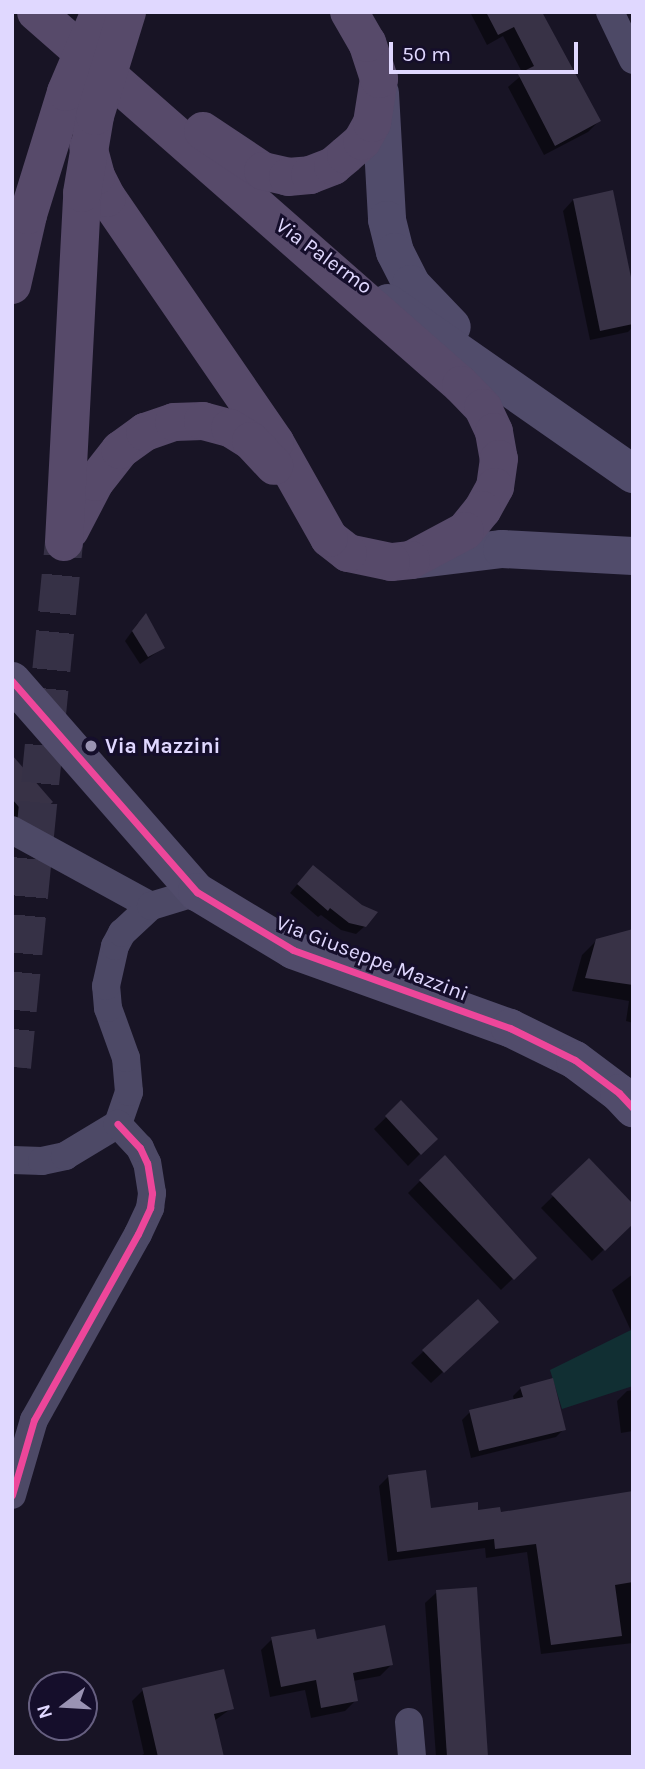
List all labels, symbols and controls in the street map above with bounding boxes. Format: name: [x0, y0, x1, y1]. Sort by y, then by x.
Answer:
scale bar: [393, 28, 582, 72]
text: 50 m: [402, 42, 451, 66]
street label: Via Palermo: [271, 213, 377, 299]
place label: Via Mazzini: [105, 733, 220, 759]
marker: Via Mazzini: [83, 738, 99, 754]
street label: Via Giuseppe Mazzini: [272, 910, 472, 1006]
north arrow: [28, 1671, 98, 1741]
text: N: [32, 1702, 57, 1721]

